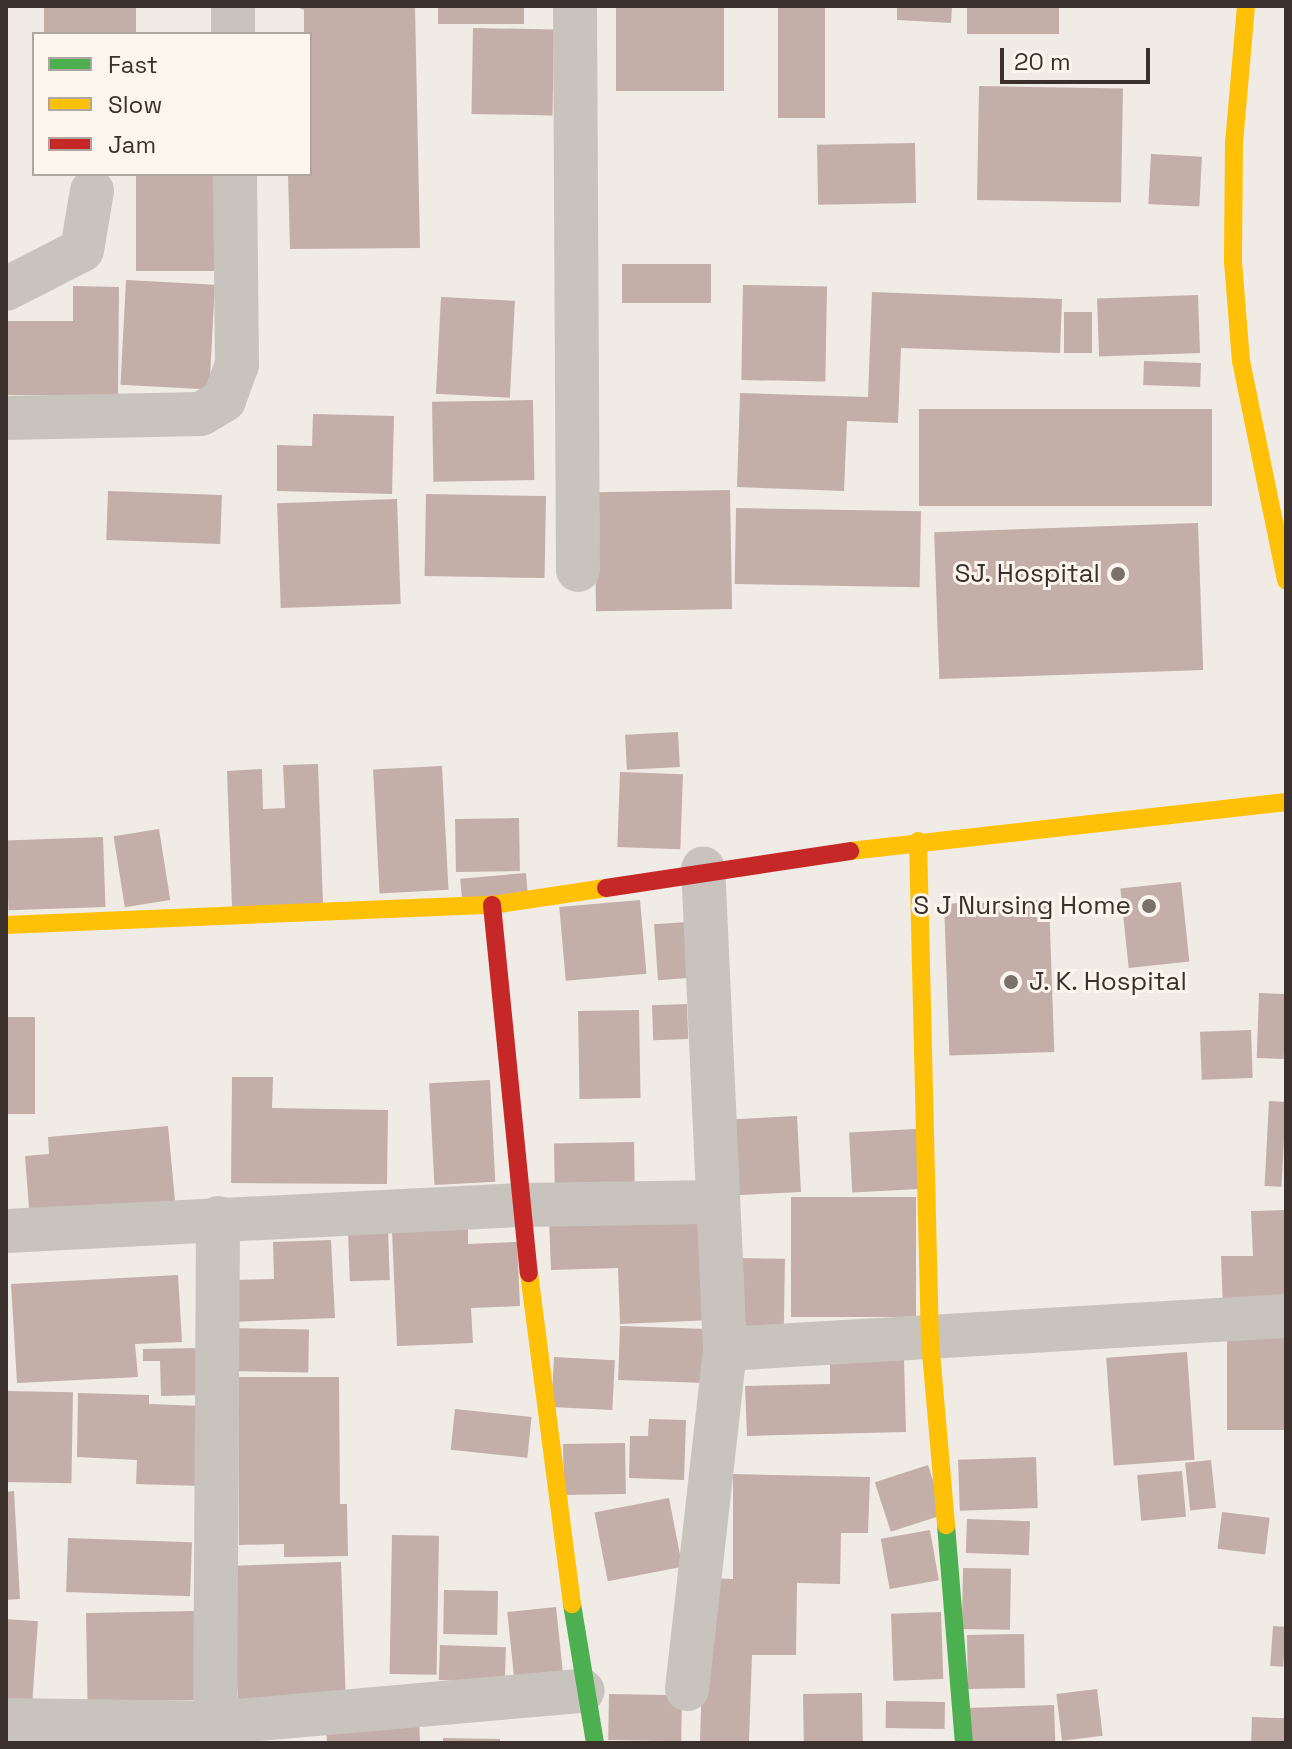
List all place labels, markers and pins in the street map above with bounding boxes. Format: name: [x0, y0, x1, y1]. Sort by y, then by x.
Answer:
place label: SJ. Hospital: [954, 558, 1100, 590]
marker: SJ. Hospital: [1107, 563, 1129, 585]
place label: S J Nursing Home: [913, 890, 1131, 922]
marker: S J Nursing Home: [1138, 895, 1160, 917]
place label: J. K. Hospital: [1029, 966, 1189, 998]
marker: J. K. Hospital: [1000, 971, 1022, 993]

